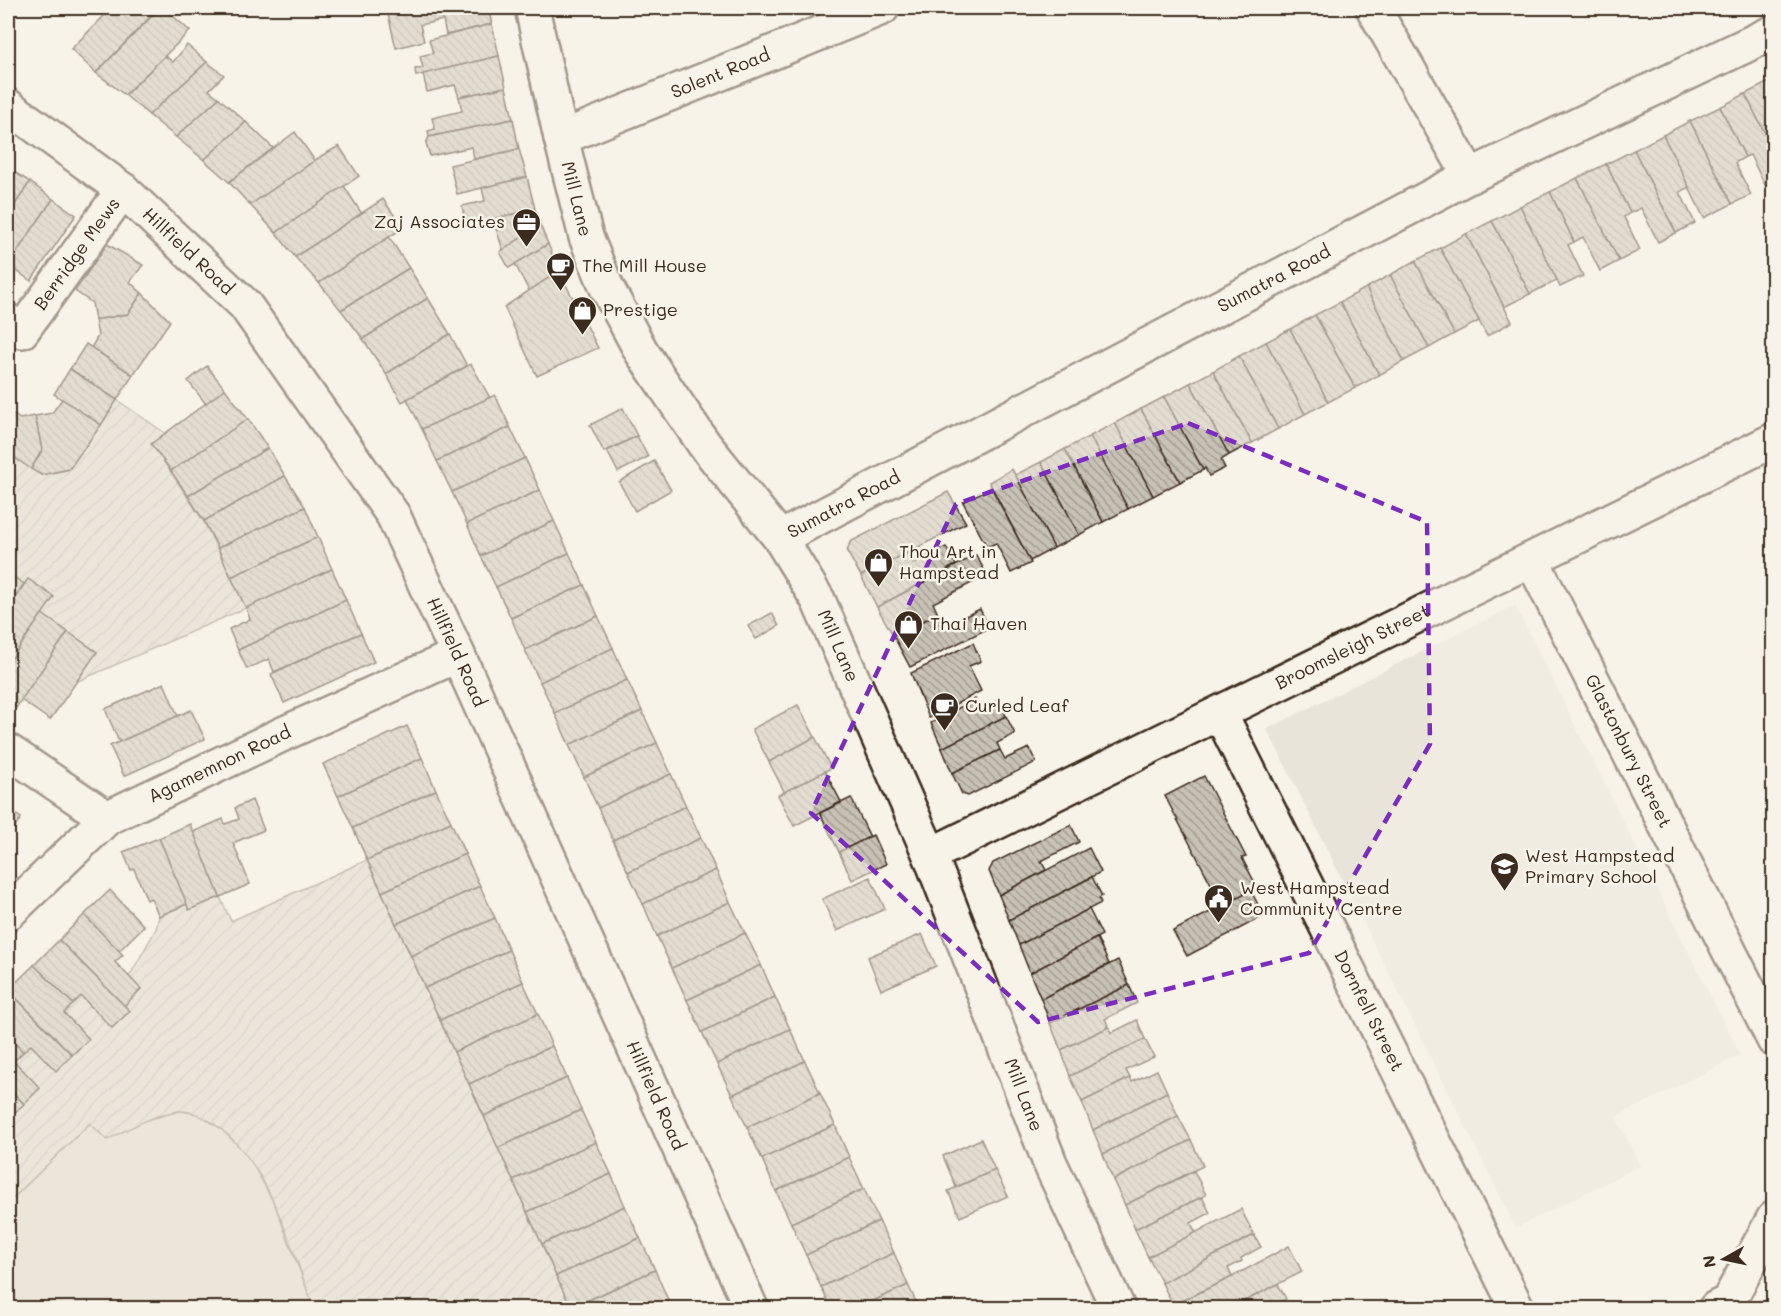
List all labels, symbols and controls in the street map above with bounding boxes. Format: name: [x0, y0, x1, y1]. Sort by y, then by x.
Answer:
street label: Solent Road: [667, 42, 773, 103]
street label: Mill Lane: [556, 159, 598, 239]
street label: Berridge Mews: [28, 192, 125, 314]
street label: Hillfield Road: [138, 202, 240, 300]
office icon: Zaj Associates: [510, 206, 542, 248]
place label: Zaj Associates: [374, 209, 505, 233]
street label: Sumatra Road: [1213, 238, 1334, 317]
cafe icon: The Mill House: [545, 250, 577, 292]
place label: The Mill House: [582, 253, 707, 277]
shop icon: Prestige: [566, 294, 598, 336]
place label: Prestige: [603, 297, 678, 321]
street label: Sumatra Road: [783, 464, 904, 543]
place label: Thou Art in Hampstead: [899, 539, 999, 584]
shop icon: Thou Art in Hampstead: [862, 546, 894, 588]
street label: Hillfield Road: [422, 593, 493, 710]
street label: Broomsleigh Street: [1271, 598, 1434, 694]
street label: Mill Lane: [813, 606, 865, 685]
shop icon: Thai Haven: [893, 608, 925, 650]
place label: Thai Haven: [930, 611, 1027, 635]
street label: Glastonbury Street: [1580, 670, 1678, 832]
cafe icon: Curled Leaf: [928, 690, 960, 732]
place label: Curled Leaf: [965, 693, 1069, 717]
street label: Agamemnon Road: [144, 719, 294, 808]
place label: West Hampstead Primary School: [1525, 843, 1674, 888]
school or university icon: West Hampstead Primary School: [1488, 850, 1520, 892]
place label: West Hampstead Community Centre: [1240, 875, 1403, 920]
public building icon: West Hampstead Community Centre: [1203, 882, 1235, 924]
street label: Dornfell Street: [1329, 946, 1410, 1075]
street label: Hillfield Road: [621, 1036, 692, 1154]
street label: Mill Lane: [999, 1055, 1049, 1135]
north arrow: [1694, 1229, 1754, 1289]
text: N: [1697, 1254, 1720, 1269]

